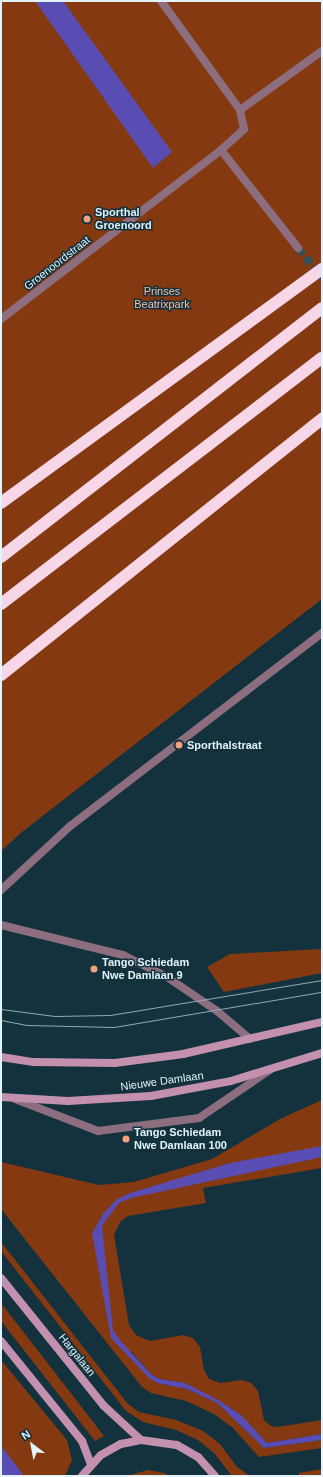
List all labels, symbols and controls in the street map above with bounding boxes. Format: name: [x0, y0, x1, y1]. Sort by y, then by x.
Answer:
place label: Sporthal Groenoord: [95, 206, 152, 232]
marker: Sporthal Groenoord: [82, 214, 92, 224]
street label: Groenoordstraat: [21, 233, 93, 293]
park label: Prinses Beatrixpark: [134, 285, 190, 311]
place label: Sporthalstraat: [187, 738, 262, 752]
marker: Sporthalstraat: [174, 740, 184, 750]
place label: Tango Schiedam Nwe Damlaan 9: [102, 956, 189, 982]
marker: Tango Schiedam Nwe Damlaan 9: [89, 964, 99, 974]
street label: Nieuwe Damlaan: [120, 1069, 204, 1093]
place label: Tango Schiedam Nwe Damlaan 100: [134, 1126, 227, 1152]
marker: Tango Schiedam Nwe Damlaan 100: [121, 1134, 131, 1144]
street label: Hargalaan: [56, 1331, 98, 1379]
north arrow: [12, 1425, 52, 1465]
text: N: [19, 1428, 32, 1442]

